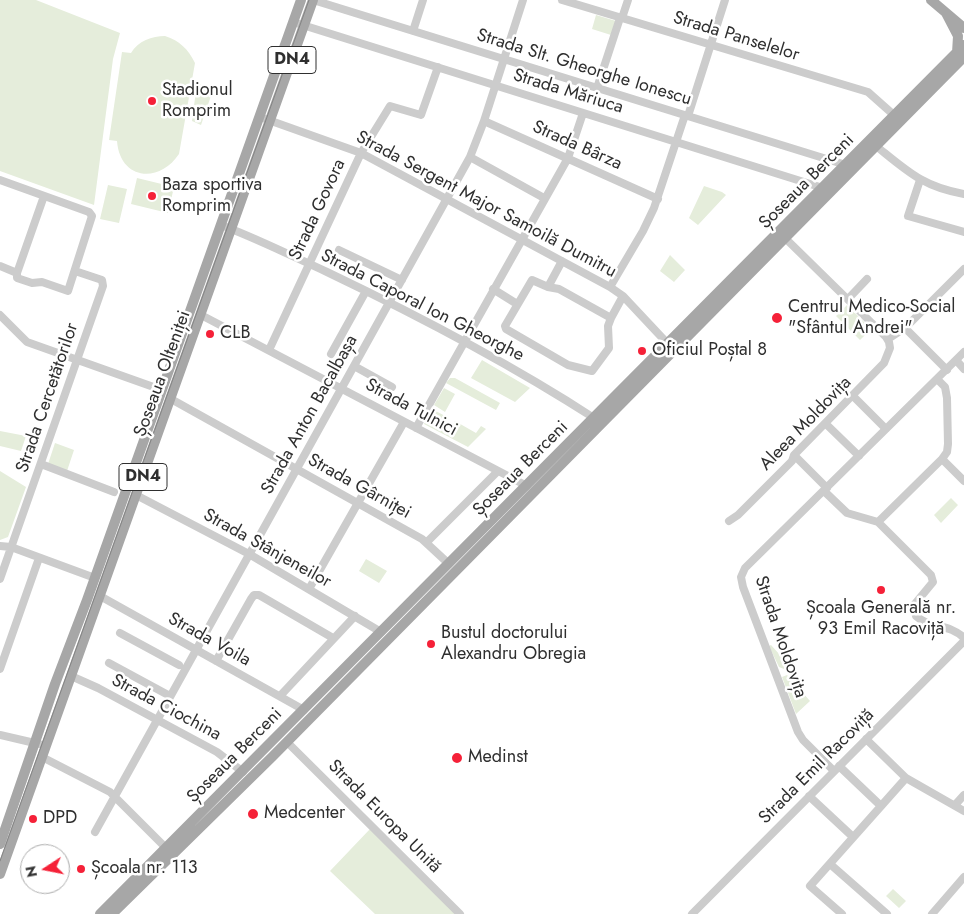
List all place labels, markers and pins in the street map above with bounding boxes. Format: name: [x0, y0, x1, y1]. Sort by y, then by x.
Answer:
place label: Stadionul Romprim: [162, 80, 233, 122]
marker: Stadionul Romprim: [146, 95, 158, 107]
place label: Baza sportiva Romprim: [162, 175, 262, 218]
marker: Baza sportiva Romprim: [146, 190, 158, 202]
place label: Centrul Medico-Social "Sfântul Andrei": [788, 297, 955, 340]
marker: Centrul Medico-Social "Sfântul Andrei": [770, 311, 784, 325]
place label: CLB: [220, 323, 250, 345]
marker: CLB: [204, 328, 216, 340]
place label: Oficiul Poștal 8: [652, 340, 767, 362]
marker: Oficiul Poștal 8: [636, 345, 648, 357]
marker: Școala Generală nr. 93 Emil Racoviță: [875, 584, 887, 596]
place label: Școala Generală nr. 93 Emil Racoviță: [806, 598, 956, 640]
place label: Bustul doctorului Alexandru Obregia: [441, 623, 586, 666]
marker: Bustul doctorului Alexandru Obregia: [425, 638, 437, 650]
place label: Medinst: [468, 747, 528, 769]
marker: Medinst: [450, 751, 464, 765]
place label: Medcenter: [264, 803, 345, 825]
marker: Medcenter: [246, 807, 260, 821]
place label: DPD: [43, 808, 77, 830]
marker: DPD: [27, 813, 39, 825]
place label: Școala nr. 113: [91, 858, 198, 880]
marker: Școala nr. 113: [75, 863, 87, 875]

